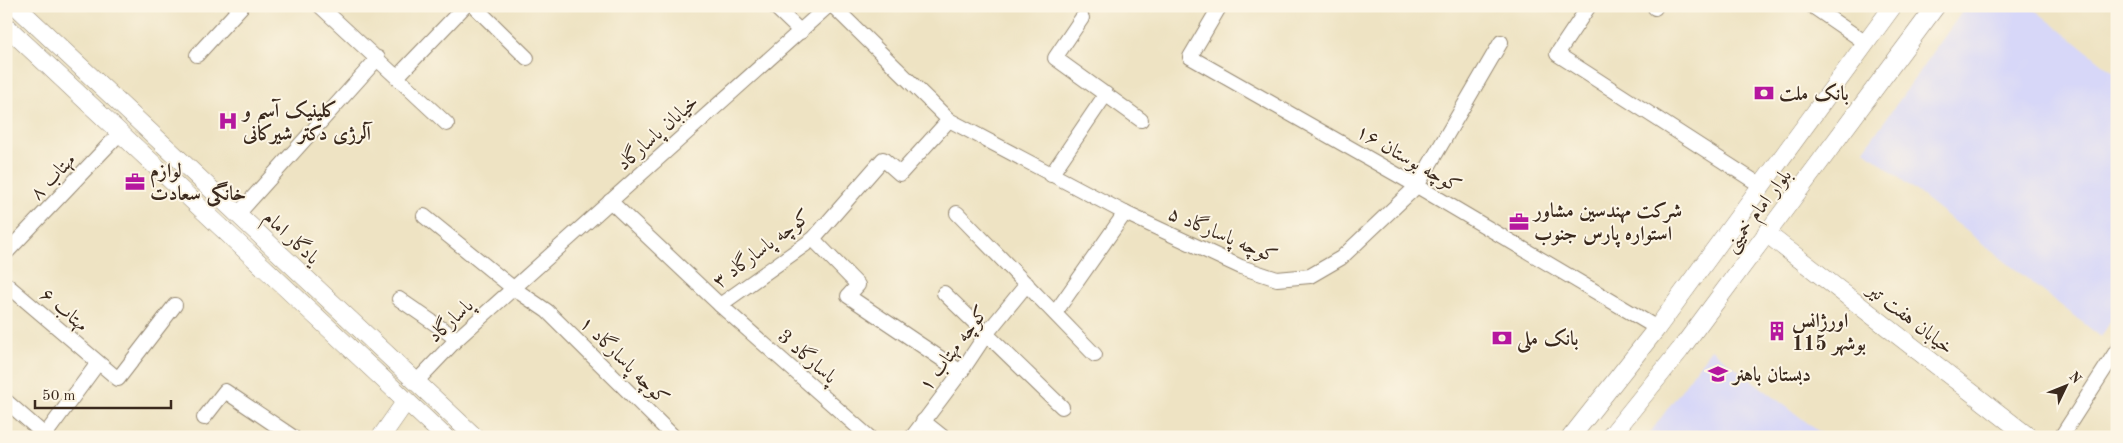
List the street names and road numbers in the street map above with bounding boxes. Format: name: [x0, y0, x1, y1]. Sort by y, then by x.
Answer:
street label: خیابان پاسارگاد: [611, 89, 705, 177]
street label: کوچه بوستان ۱۶: [1351, 121, 1464, 199]
street label: مهتاب ۸: [27, 150, 81, 205]
street label: بلوار امام خمینی: [1721, 166, 1801, 260]
street label: کوچه پاسارگاد ۵: [1163, 200, 1281, 271]
street label: کوچه پاسارگاد ۳: [707, 203, 817, 295]
street label: یادگار امام: [255, 205, 326, 274]
street label: خیابان هفت تیر: [1862, 279, 1956, 359]
street label: مهتاب ۶: [35, 285, 92, 337]
street label: پاسارگاد: [422, 292, 481, 349]
street label: کوچه مهتاب ۱: [915, 302, 995, 397]
street label: کوچه پاسارگاد ۱: [573, 310, 675, 412]
street label: پاسارگاد 3: [771, 324, 844, 391]

